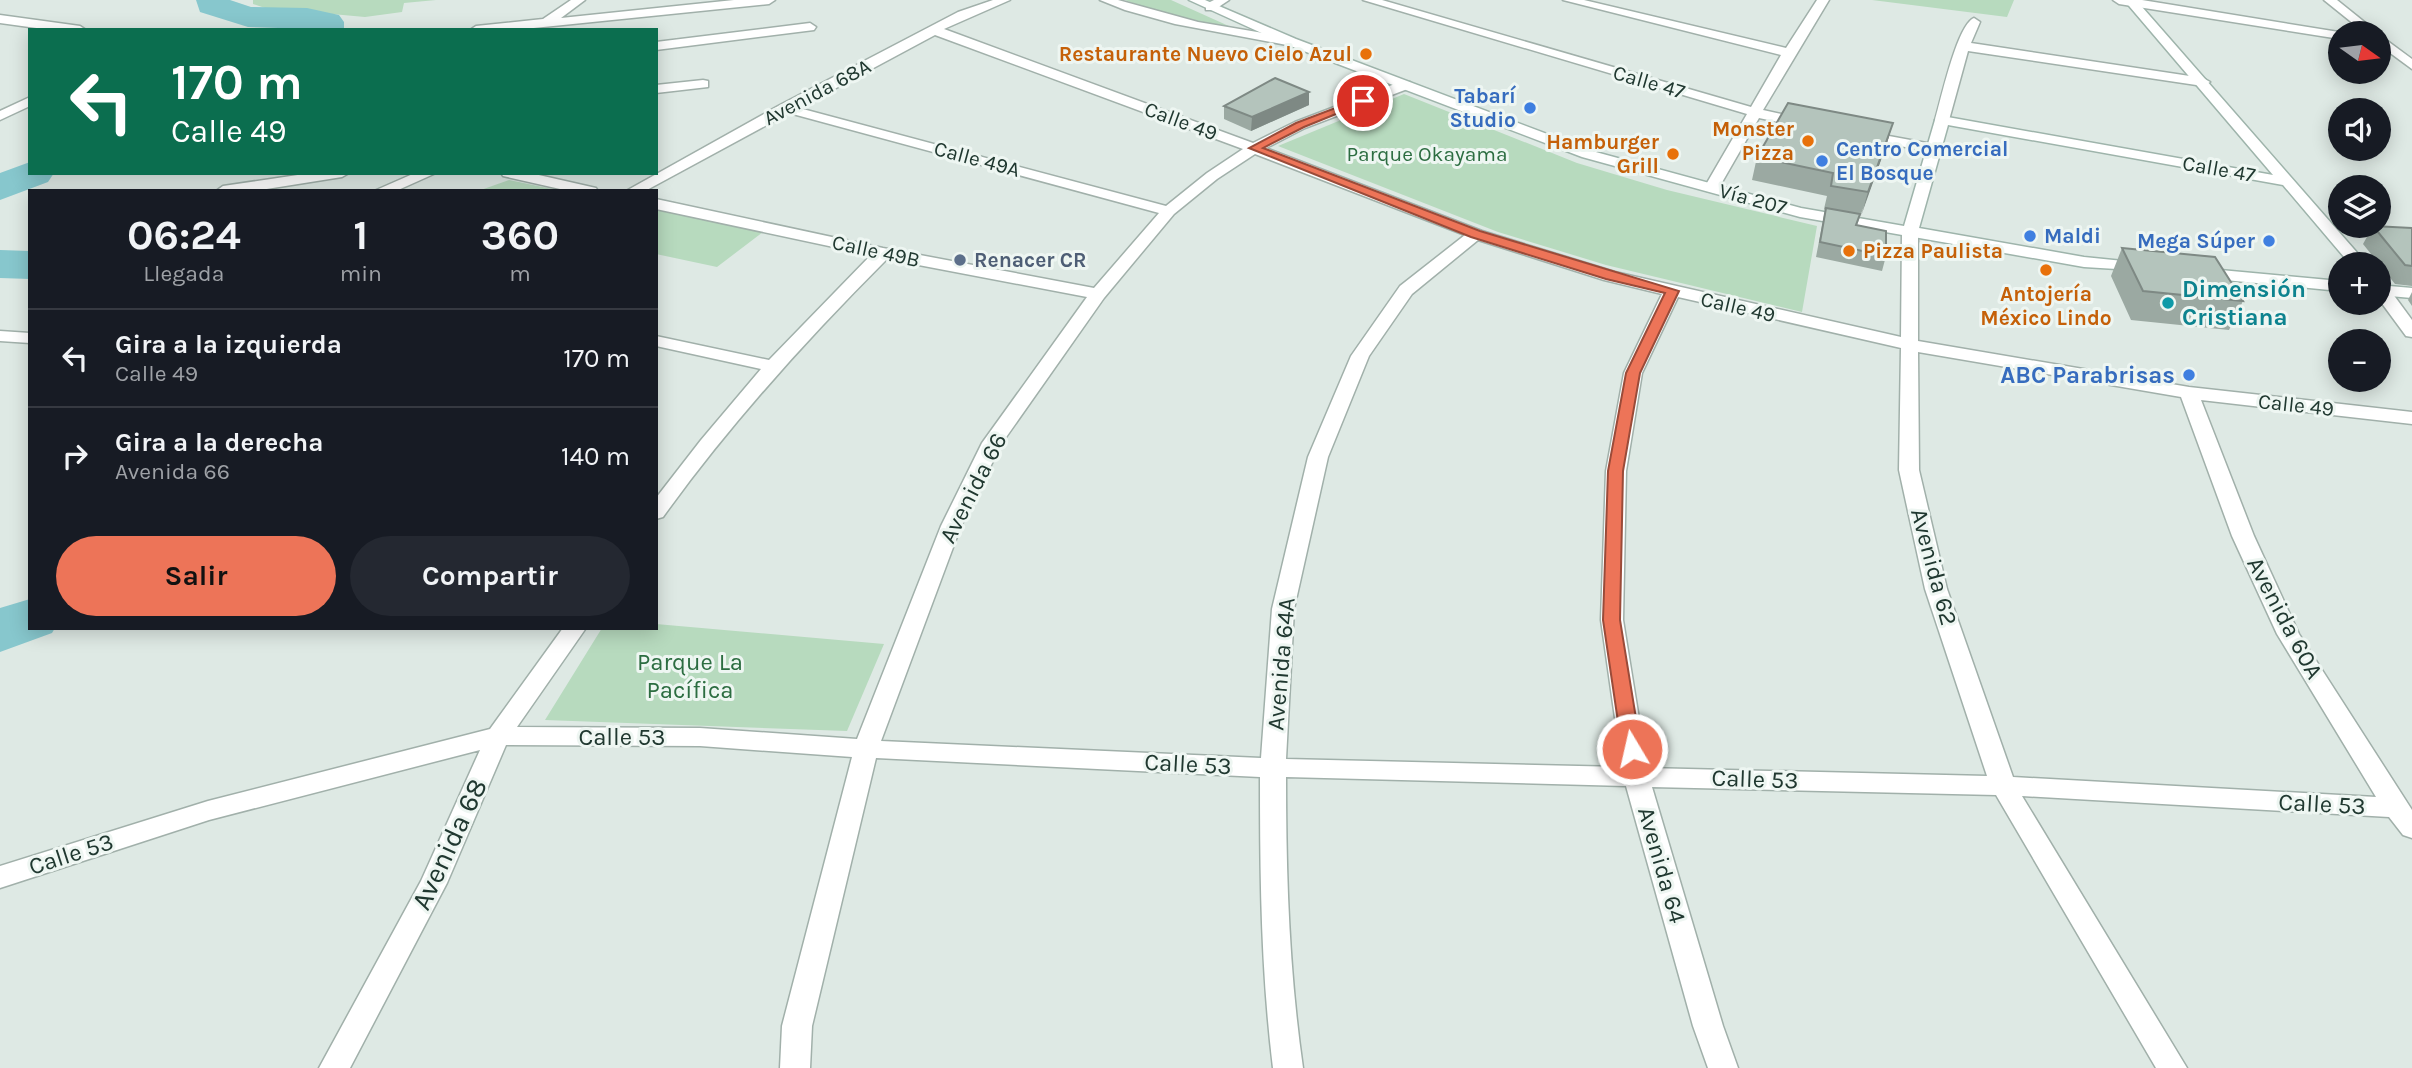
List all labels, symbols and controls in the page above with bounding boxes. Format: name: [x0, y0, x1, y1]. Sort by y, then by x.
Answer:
north arrow: [2328, 21, 2390, 84]
map controls: [2328, 21, 2391, 392]
place label: Restaurante Nuevo Cielo Azul: [1059, 42, 1352, 66]
marker: Restaurante Nuevo Cielo Azul: [1358, 46, 1374, 62]
text: 170 m: [171, 54, 303, 111]
street label: Avenida 68A: [759, 54, 875, 130]
icon: left: [56, 56, 147, 147]
street label: Calle 47: [1610, 60, 1688, 104]
pin: [1333, 71, 1393, 131]
icon: arrive: [1344, 82, 1382, 120]
place label: Tabarí Studio: [1449, 84, 1517, 132]
street label: Calle 49: [1141, 97, 1221, 145]
button: sound: [2328, 98, 2391, 161]
marker: Tabarí Studio: [1522, 100, 1538, 116]
text: Calle 49: [171, 113, 287, 150]
place label: Monster Pizza: [1712, 117, 1795, 165]
place label: Hamburger Grill: [1546, 130, 1660, 178]
marker: Monster Pizza: [1800, 133, 1816, 149]
street label: Calle 49A: [931, 136, 1023, 182]
place label: Centro Comercial El Bosque: [1836, 137, 2008, 186]
park label: Parque Okayama: [1346, 142, 1508, 166]
marker: Hamburger Grill: [1665, 146, 1681, 162]
street label: Calle 47: [2181, 151, 2257, 187]
marker: Centro Comercial El Bosque: [1814, 153, 1830, 169]
button: layers: [2328, 175, 2391, 238]
street label: Vía 207: [1717, 178, 1790, 220]
text: 06:24: [127, 210, 241, 260]
text: 1: [353, 210, 368, 260]
text: 360: [481, 210, 559, 260]
place label: Maldi: [2044, 224, 2101, 248]
marker: Maldi: [2022, 228, 2038, 244]
place label: Mega Súper: [2137, 229, 2256, 253]
street label: Calle 49B: [830, 230, 922, 272]
marker: Mega Súper: [2261, 233, 2277, 249]
place label: Pizza Paulista: [1863, 239, 2003, 263]
marker: Pizza Paulista: [1841, 243, 1857, 259]
place label: Renacer CR: [974, 248, 1087, 272]
marker: Renacer CR: [952, 252, 968, 268]
button: +: [2328, 252, 2391, 315]
text: Llegada: [143, 260, 224, 287]
text: min: [340, 260, 382, 287]
text: m: [509, 260, 531, 287]
marker: Antojería México Lindo: [2038, 262, 2054, 278]
place label: Dimensión Cristiana: [2182, 275, 2306, 331]
place label: Antojería México Lindo: [1980, 282, 2112, 330]
street label: Calle 49: [1698, 287, 1778, 327]
marker: Dimensión Cristiana: [2160, 295, 2176, 311]
text: Gira a la izquierda: [115, 329, 342, 360]
button: −: [2328, 329, 2391, 392]
icon: left: [56, 339, 94, 377]
text: 170 m: [563, 343, 630, 374]
text: Calle 49: [115, 360, 198, 387]
place label: ABC Parabrisas: [2000, 361, 2175, 389]
marker: ABC Parabrisas: [2181, 367, 2197, 383]
street label: Calle 49: [2257, 389, 2335, 421]
text: Gira a la derecha: [115, 427, 324, 458]
street label: Avenida 66: [933, 428, 1013, 548]
icon: right: [56, 437, 94, 475]
text: 140 m: [561, 441, 630, 472]
text: Avenida 66: [115, 458, 230, 485]
street label: Avenida 62: [1905, 505, 1963, 629]
button: Salir: [56, 536, 336, 616]
button: Compartir: [350, 536, 630, 616]
street label: Avenida 60A: [2241, 552, 2329, 684]
street label: Avenida 64A: [1261, 596, 1301, 732]
park label: Parque La Pacífica: [637, 648, 743, 704]
position arrow: [1595, 712, 1669, 786]
street label: Calle 53: [578, 723, 666, 751]
street label: Calle 53: [1144, 748, 1232, 780]
street label: Calle 53: [1711, 763, 1799, 795]
street label: Avenida 68: [404, 773, 494, 915]
street label: Calle 53: [2278, 788, 2366, 820]
street label: Avenida 64: [1632, 804, 1692, 926]
street label: Calle 53: [25, 827, 117, 881]

